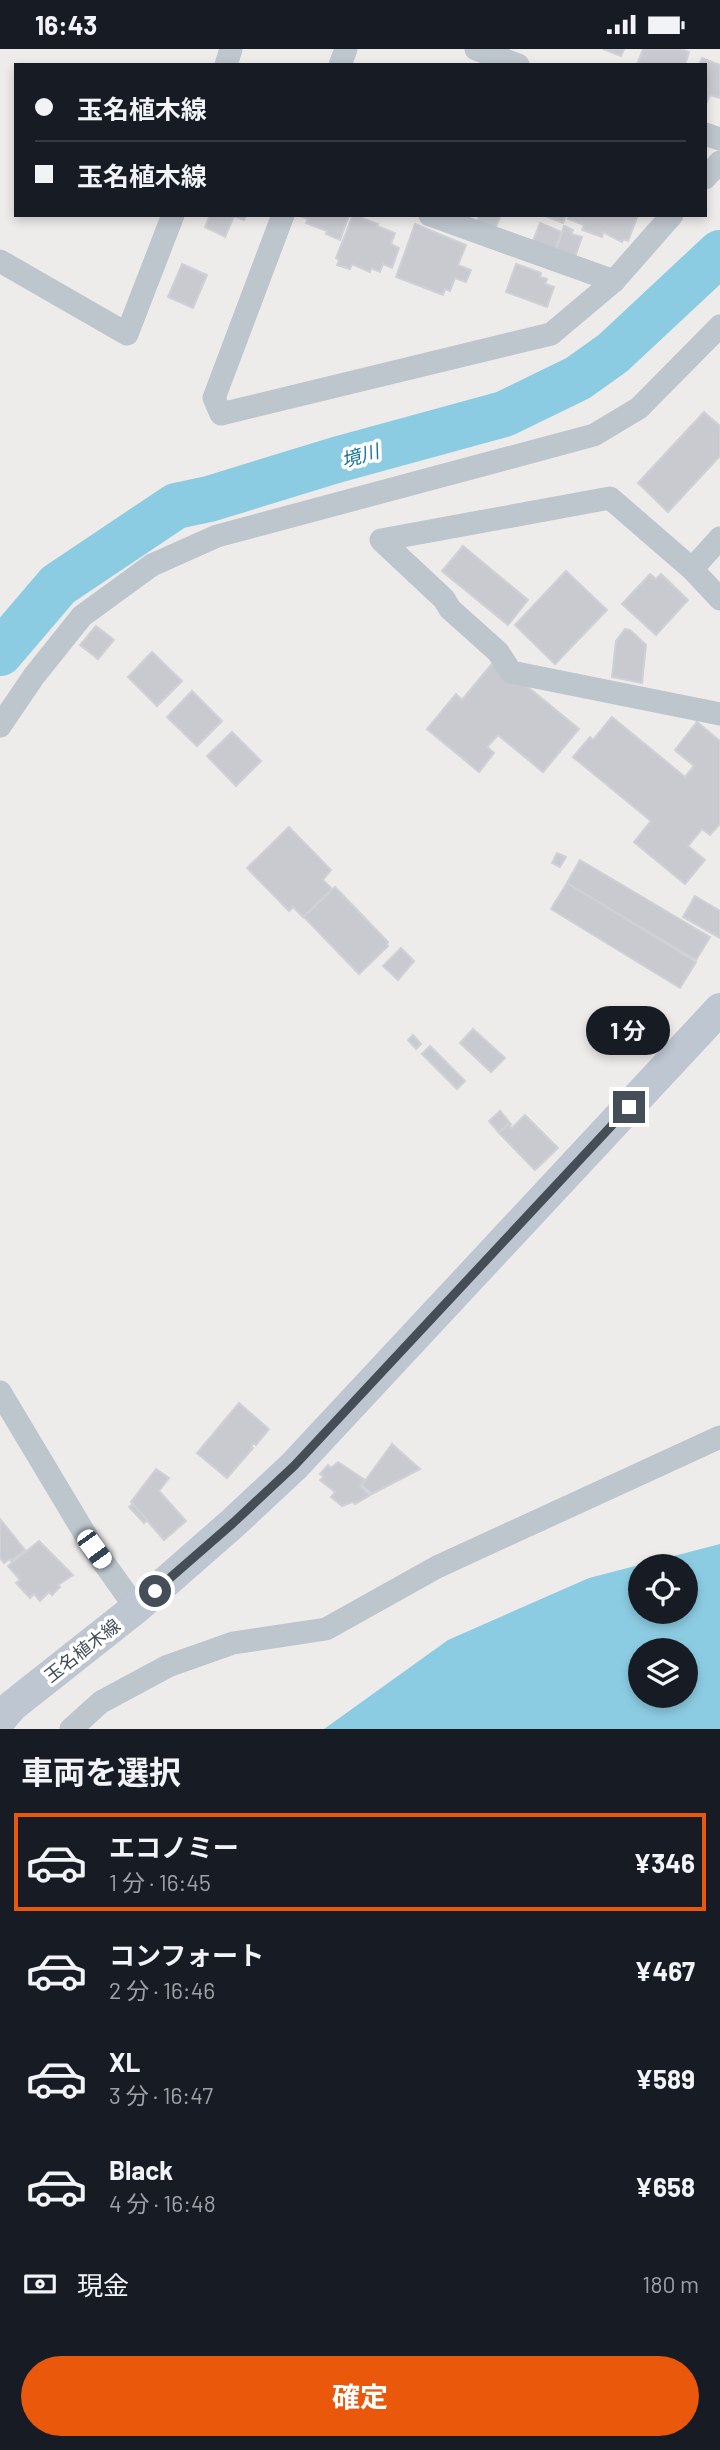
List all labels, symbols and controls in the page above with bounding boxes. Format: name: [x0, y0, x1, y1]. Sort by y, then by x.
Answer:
text: 16:43: [35, 9, 97, 40]
text: 玉名植木線: [77, 93, 207, 124]
text: 玉名植木線: [77, 160, 207, 191]
water label: 境川: [339, 438, 383, 471]
callout: 1 分: [587, 1005, 671, 1055]
text: 1 分: [610, 1016, 646, 1044]
route end: [613, 1091, 645, 1123]
car: [74, 1526, 115, 1572]
map controls: [628, 1554, 698, 1708]
button: locate: [628, 1554, 698, 1624]
route start: [139, 1575, 171, 1607]
street label: 玉名植木線: [40, 1614, 124, 1686]
button: layers: [628, 1638, 698, 1708]
text: 車両を選択: [21, 1752, 181, 1790]
icon: car: [25, 1831, 88, 1894]
text: エコノミー: [109, 1831, 239, 1862]
text: ¥346: [633, 1847, 695, 1878]
text: 1 分 · 16:45: [109, 1868, 211, 1896]
icon: car: [25, 1939, 88, 2002]
text: コンフォート: [109, 1939, 264, 1970]
text: ¥467: [635, 1955, 695, 1986]
text: 2 分 · 16:46: [109, 1976, 215, 2004]
text: XL: [109, 2046, 140, 2077]
icon: car: [25, 2047, 88, 2110]
text: ¥589: [635, 2063, 695, 2094]
text: 3 分 · 16:47: [109, 2081, 213, 2109]
text: Black: [109, 2154, 173, 2185]
icon: car: [25, 2155, 88, 2218]
text: ¥658: [635, 2171, 695, 2202]
text: 4 分 · 16:48: [109, 2189, 216, 2217]
icon: cash: [21, 2265, 59, 2303]
text: 現金: [77, 2269, 129, 2300]
text: 180 m: [642, 2270, 699, 2298]
button: 確定: [21, 2356, 699, 2436]

